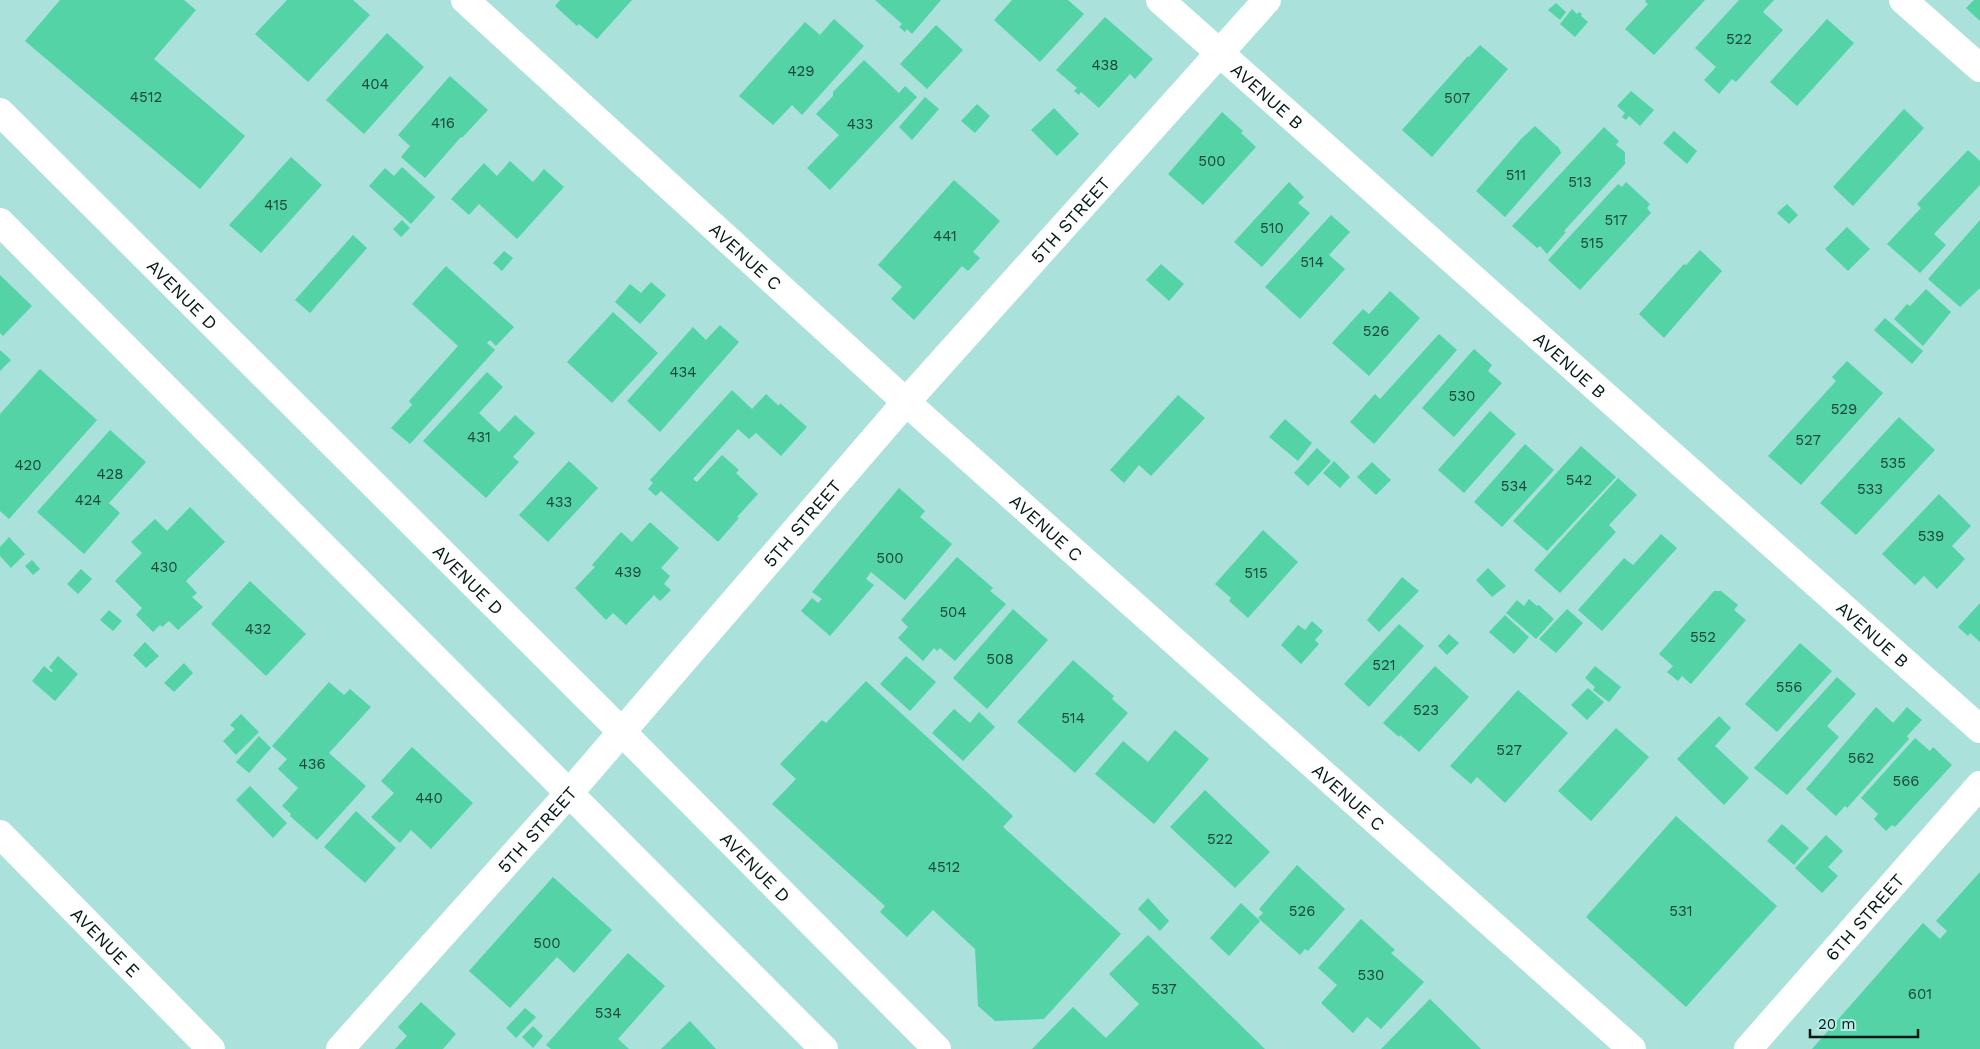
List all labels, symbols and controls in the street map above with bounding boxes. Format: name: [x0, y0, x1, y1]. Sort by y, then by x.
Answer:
house number: 522: [1726, 30, 1752, 48]
house number: 438: [1091, 56, 1119, 74]
street label: AVENUE B: [1227, 58, 1308, 133]
house number: 429: [787, 62, 815, 80]
house number: 404: [361, 75, 389, 93]
house number: 4512: [130, 88, 162, 106]
house number: 507: [1444, 89, 1470, 107]
house number: 416: [431, 114, 455, 132]
house number: 433: [847, 115, 873, 133]
house number: 500: [1198, 152, 1226, 170]
house number: 511: [1506, 166, 1526, 184]
street label: 5TH STREET: [1026, 172, 1114, 267]
house number: 513: [1568, 173, 1592, 191]
house number: 415: [264, 196, 288, 214]
house number: 517: [1605, 211, 1628, 229]
street label: AVENUE C: [706, 218, 786, 294]
house number: 510: [1260, 219, 1284, 237]
house number: 441: [933, 227, 957, 245]
house number: 515: [1580, 234, 1604, 252]
house number: 514: [1300, 253, 1324, 271]
street label: AVENUE D: [143, 255, 222, 334]
house number: 526: [1363, 322, 1389, 340]
street label: AVENUE B: [1530, 327, 1611, 402]
house number: 434: [669, 363, 697, 381]
house number: 530: [1449, 387, 1475, 405]
house number: 529: [1831, 400, 1857, 418]
house number: 431: [467, 428, 491, 446]
house number: 527: [1795, 431, 1821, 449]
house number: 535: [1880, 454, 1906, 472]
house number: 420: [14, 456, 42, 474]
house number: 428: [96, 465, 124, 483]
house number: 542: [1566, 471, 1592, 489]
street label: 5TH STREET: [758, 475, 845, 571]
house number: 534: [1501, 477, 1527, 495]
house number: 533: [1857, 480, 1883, 498]
street label: AVENUE C: [1006, 490, 1087, 565]
house number: 424: [75, 491, 101, 509]
house number: 433: [546, 493, 572, 511]
house number: 539: [1918, 527, 1944, 545]
street label: AVENUE D: [429, 540, 508, 619]
house number: 500: [876, 549, 904, 567]
house number: 430: [150, 558, 178, 576]
house number: 439: [614, 563, 642, 581]
house number: 515: [1244, 564, 1268, 582]
street label: AVENUE B: [1833, 596, 1913, 671]
house number: 504: [939, 603, 967, 621]
house number: 432: [245, 620, 271, 638]
house number: 552: [1690, 628, 1716, 646]
house number: 508: [986, 650, 1014, 668]
house number: 521: [1372, 656, 1396, 674]
house number: 556: [1776, 678, 1802, 696]
house number: 523: [1413, 701, 1439, 719]
house number: 514: [1061, 709, 1085, 727]
house number: 527: [1496, 741, 1522, 759]
house number: 562: [1848, 749, 1874, 767]
house number: 436: [298, 755, 326, 773]
street label: AVENUE C: [1308, 759, 1389, 834]
house number: 566: [1893, 772, 1919, 790]
street label: 5TH STREET: [493, 782, 581, 877]
house number: 440: [415, 789, 443, 807]
street label: AVENUE D: [716, 827, 795, 906]
house number: 522: [1207, 830, 1233, 848]
house number: 4512: [928, 858, 960, 876]
street label: 6TH STREET: [1820, 869, 1908, 965]
house number: 526: [1289, 902, 1315, 920]
house number: 531: [1669, 902, 1693, 920]
street label: AVENUE E: [67, 903, 144, 981]
house number: 500: [533, 934, 561, 952]
house number: 530: [1358, 966, 1384, 984]
house number: 537: [1151, 980, 1177, 998]
house number: 601: [1908, 985, 1932, 1003]
house number: 534: [595, 1004, 621, 1022]
scale bar: [1810, 1006, 1918, 1038]
text: 20 m: [1818, 1015, 1856, 1033]

